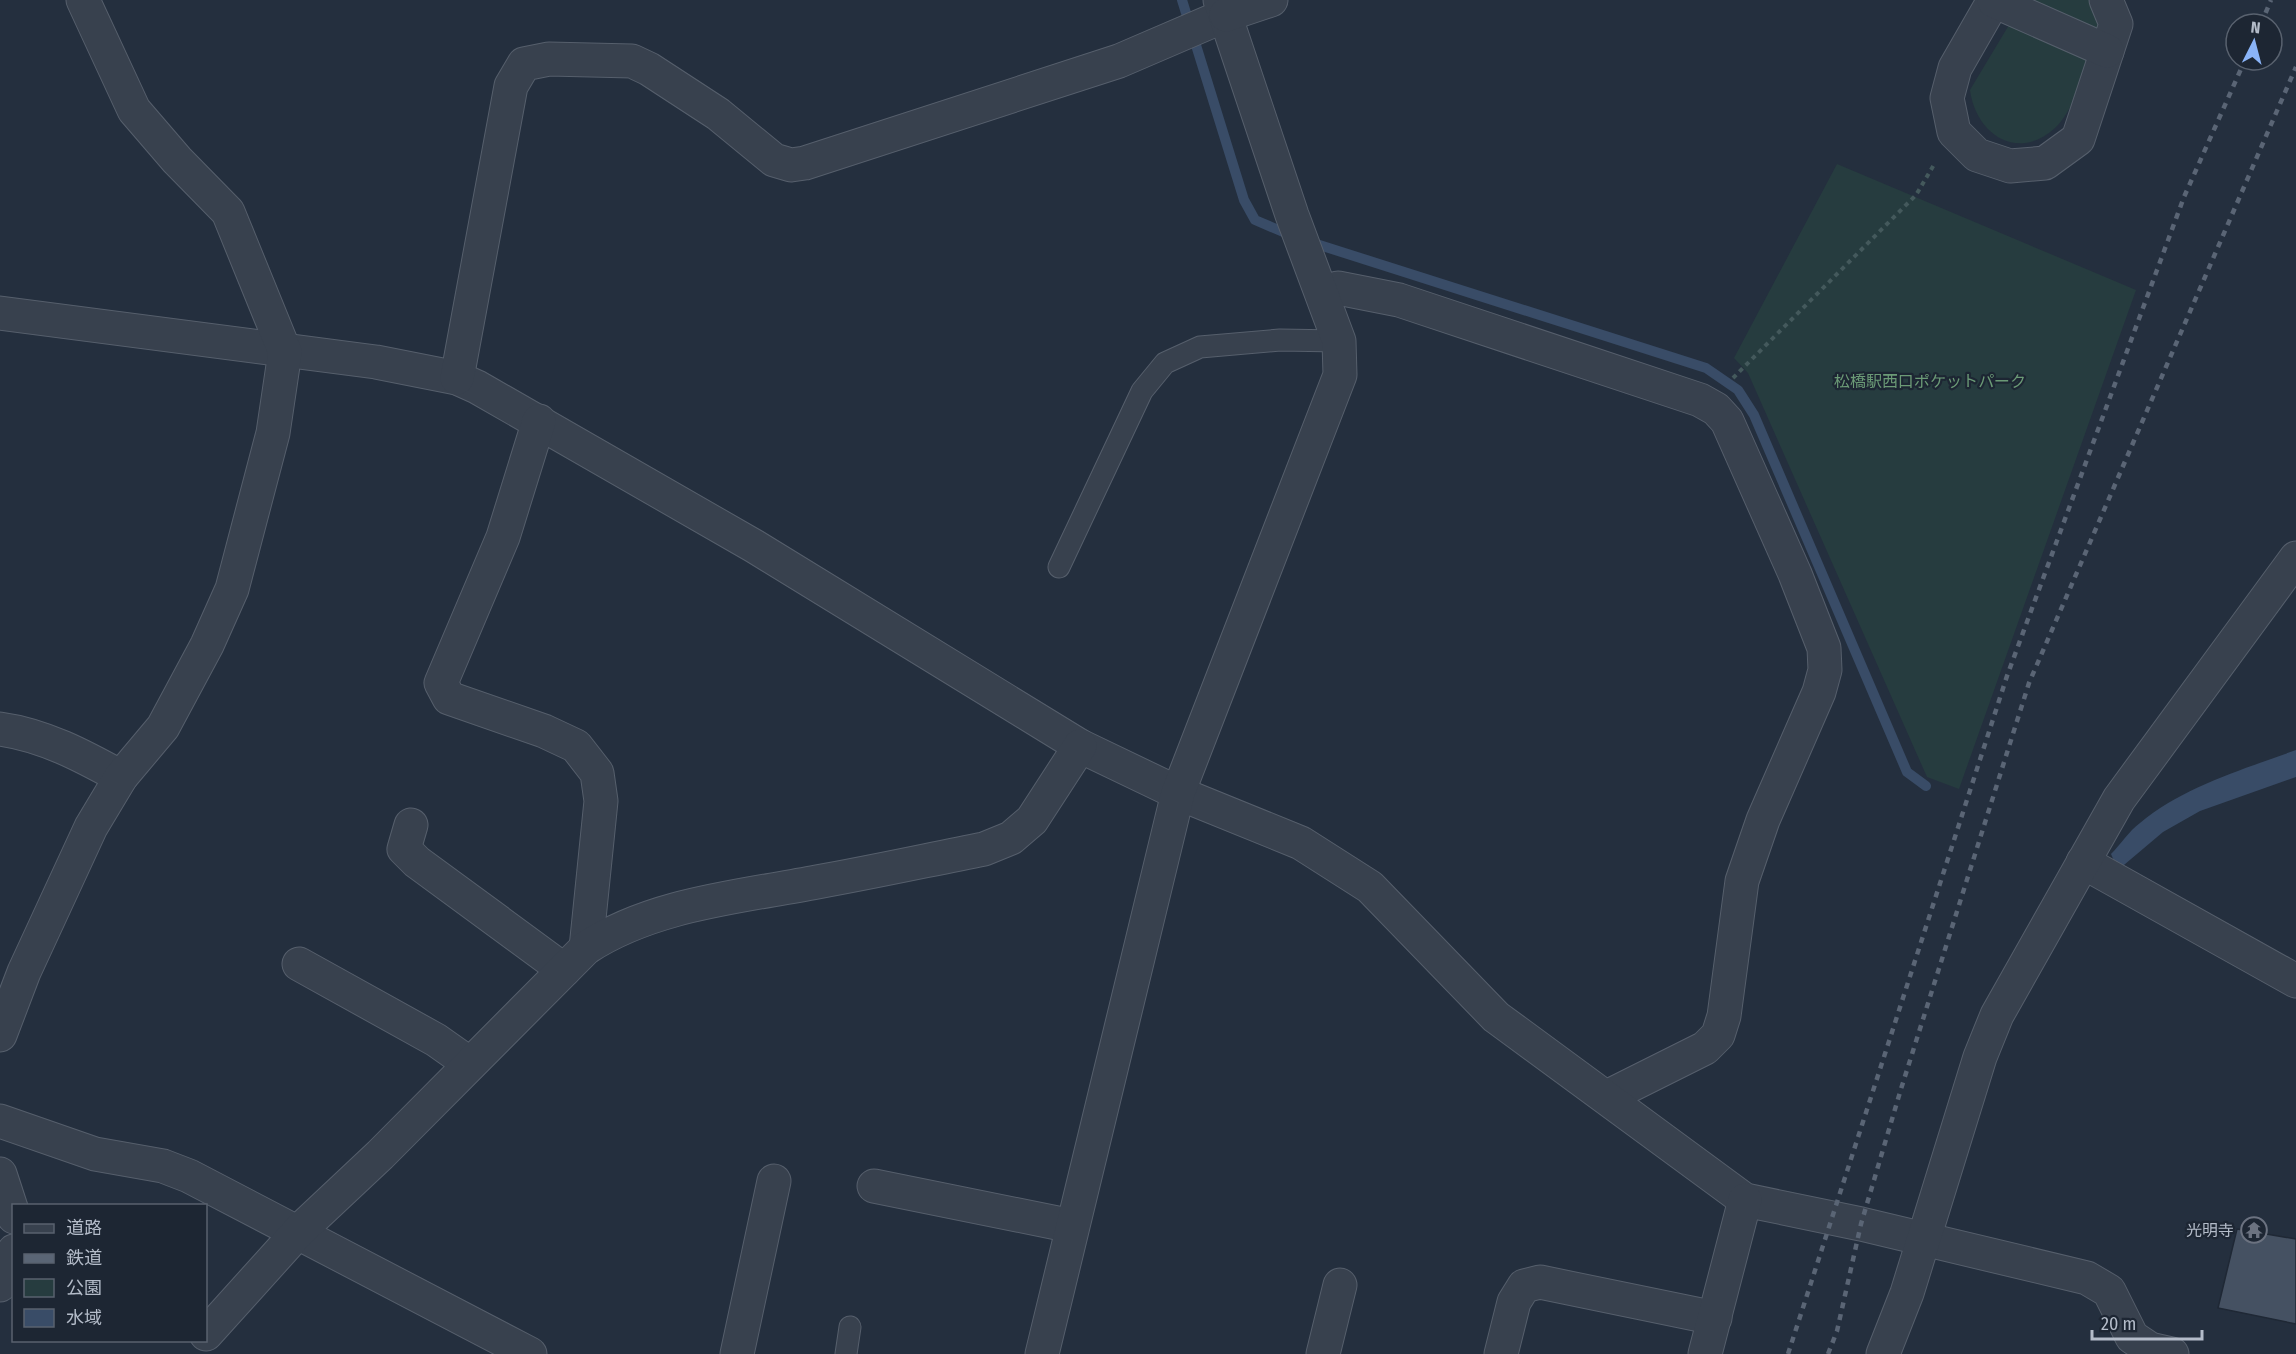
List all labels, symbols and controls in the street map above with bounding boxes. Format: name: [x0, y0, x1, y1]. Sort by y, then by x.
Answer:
north arrow: [2224, 12, 2284, 72]
text: N: [2250, 18, 2261, 38]
park label: 松橋駅西口ポケットパーク: [1834, 372, 2026, 391]
legend: [12, 1204, 207, 1342]
temple icon: 光明寺: [2239, 1215, 2269, 1245]
text: 道路: [66, 1217, 102, 1239]
place label: 光明寺: [2186, 1221, 2234, 1240]
text: 鉄道: [66, 1247, 102, 1269]
text: 公園: [66, 1277, 102, 1299]
scale bar: [2092, 1303, 2202, 1341]
text: 水域: [66, 1307, 102, 1329]
text: 20 m: [2101, 1313, 2136, 1335]

